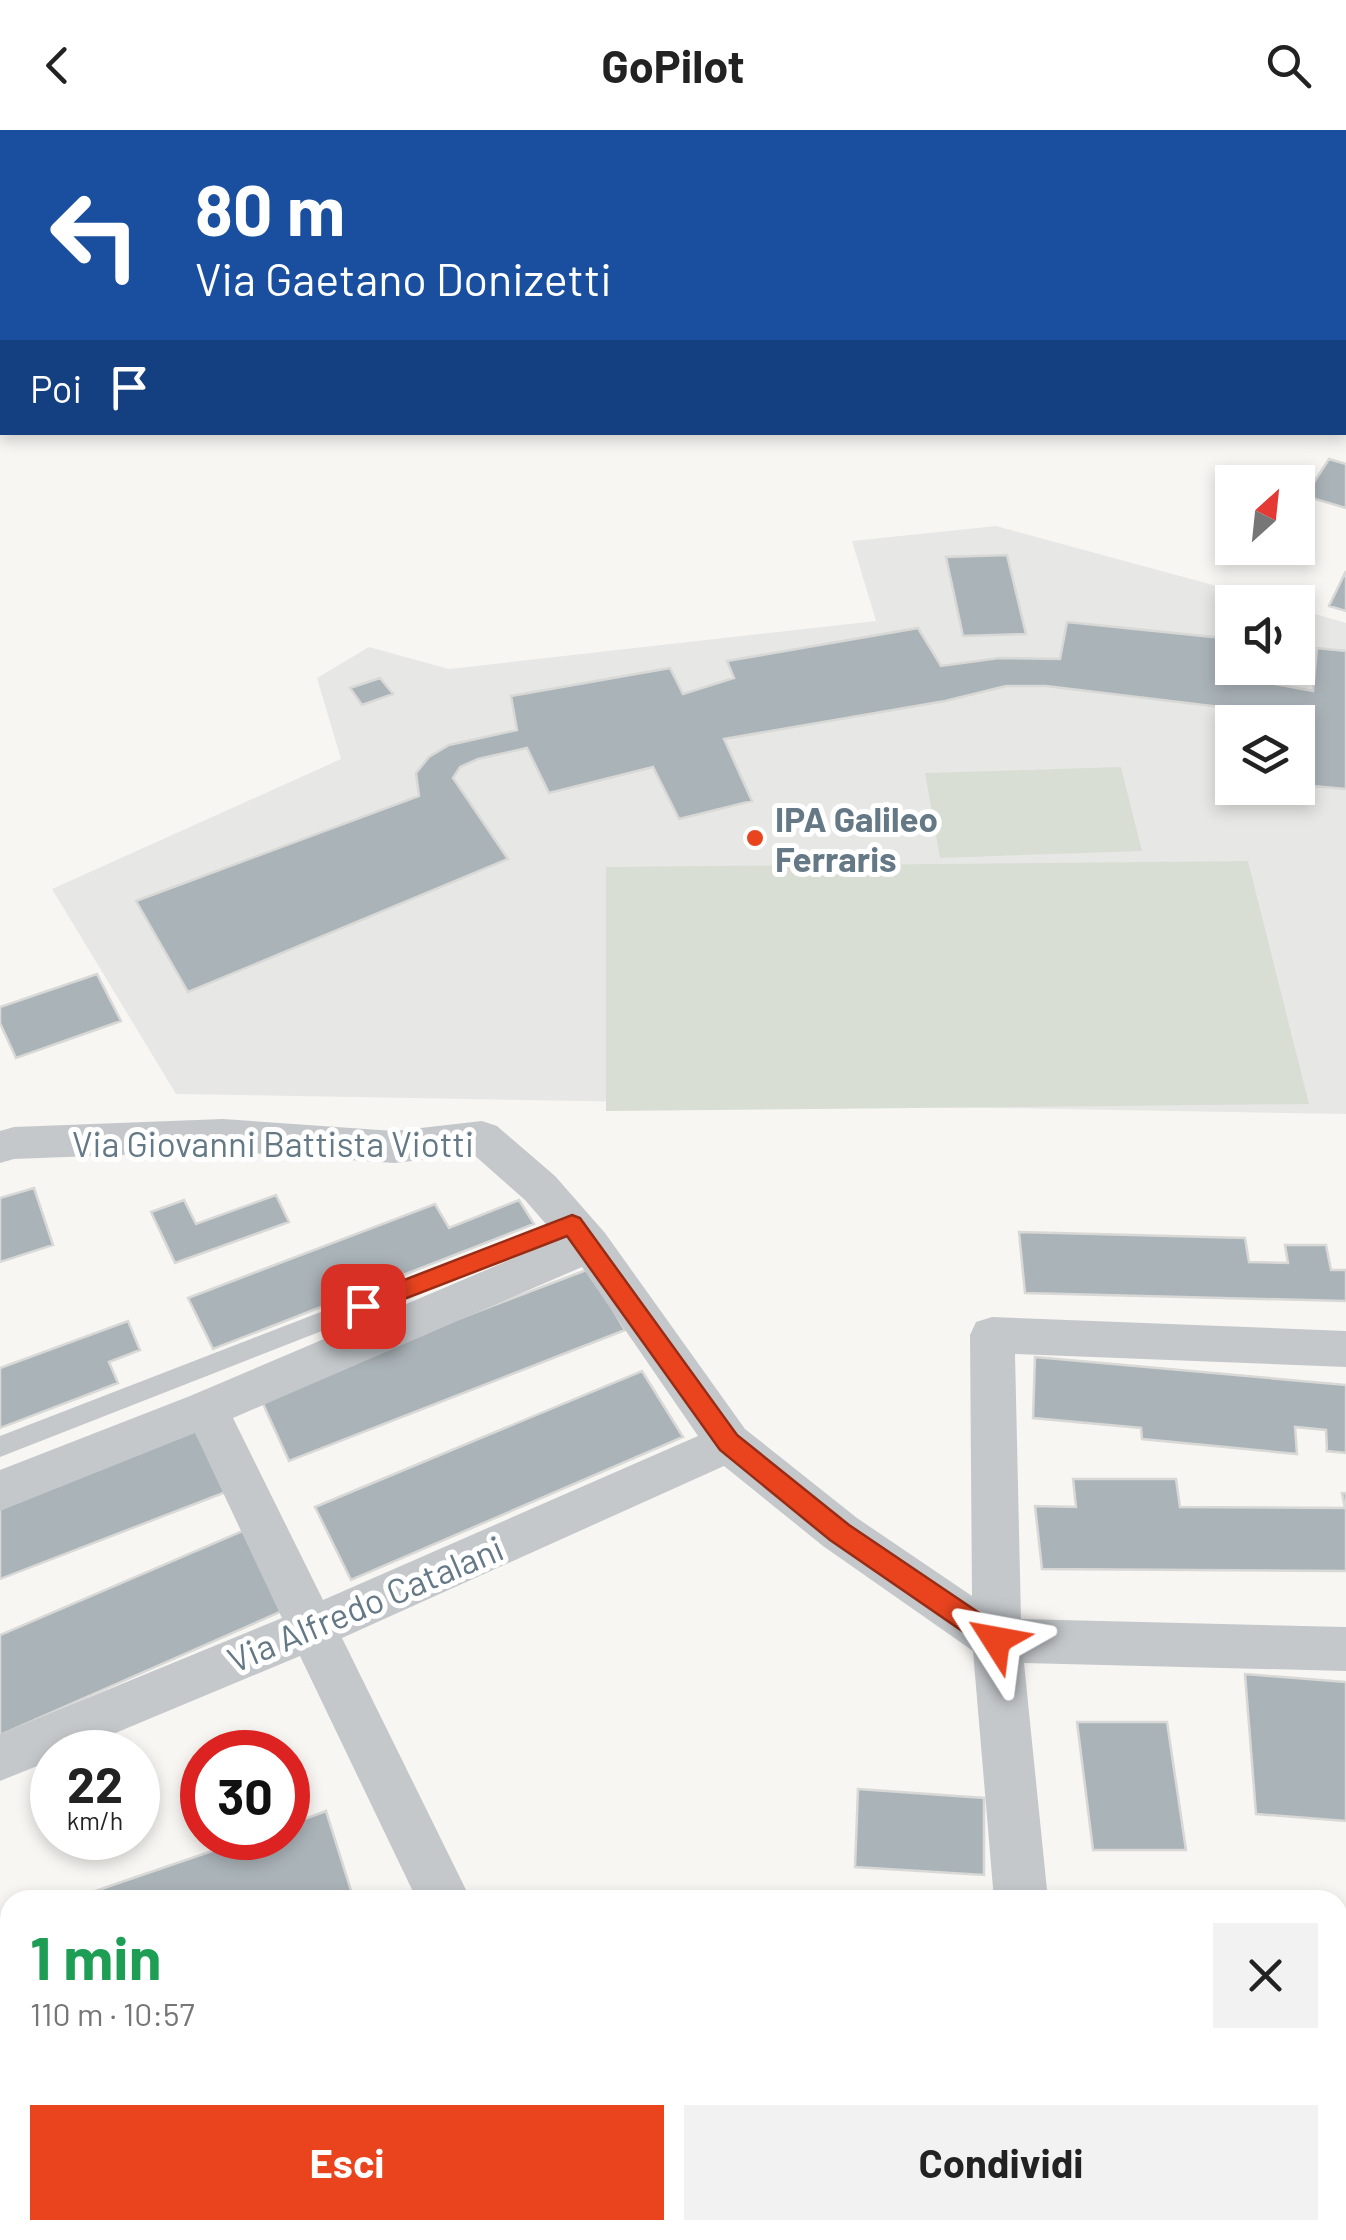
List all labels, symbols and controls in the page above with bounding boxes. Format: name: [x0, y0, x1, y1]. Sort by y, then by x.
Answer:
icon: back: [30, 38, 85, 93]
text: GoPilot: [601, 38, 745, 92]
icon: search: [1261, 38, 1316, 93]
text: 80 m: [195, 166, 345, 250]
icon: left: [30, 170, 160, 300]
text: Via Gaetano Donizetti: [195, 251, 612, 305]
icon: arrive: [102, 360, 157, 415]
text: Poi: [30, 365, 82, 411]
north arrow: [1215, 465, 1315, 565]
map controls: [1215, 465, 1315, 805]
button: sound: [1215, 585, 1315, 685]
button: layers: [1215, 705, 1315, 805]
place label: IPA Galileo Ferraris: [775, 797, 938, 879]
marker: IPA Galileo Ferraris: [744, 827, 766, 849]
street label: Via Giovanni Battista Viotti: [72, 1122, 474, 1164]
pin: [321, 1264, 406, 1349]
icon: arrive: [336, 1279, 391, 1334]
street label: Via Alfredo Catalani: [221, 1526, 509, 1680]
position arrow: [944, 1588, 1048, 1692]
speed limit sign: 30: [180, 1730, 310, 1860]
text: 22: [67, 1753, 123, 1813]
text: km/h: [67, 1805, 123, 1835]
text: 1 min: [30, 1920, 161, 1992]
button: close: [1213, 1923, 1318, 2028]
text: 110 m · 10:57: [30, 1994, 195, 2032]
button: Esci: [30, 2105, 664, 2220]
button: Condividi: [684, 2105, 1318, 2220]

